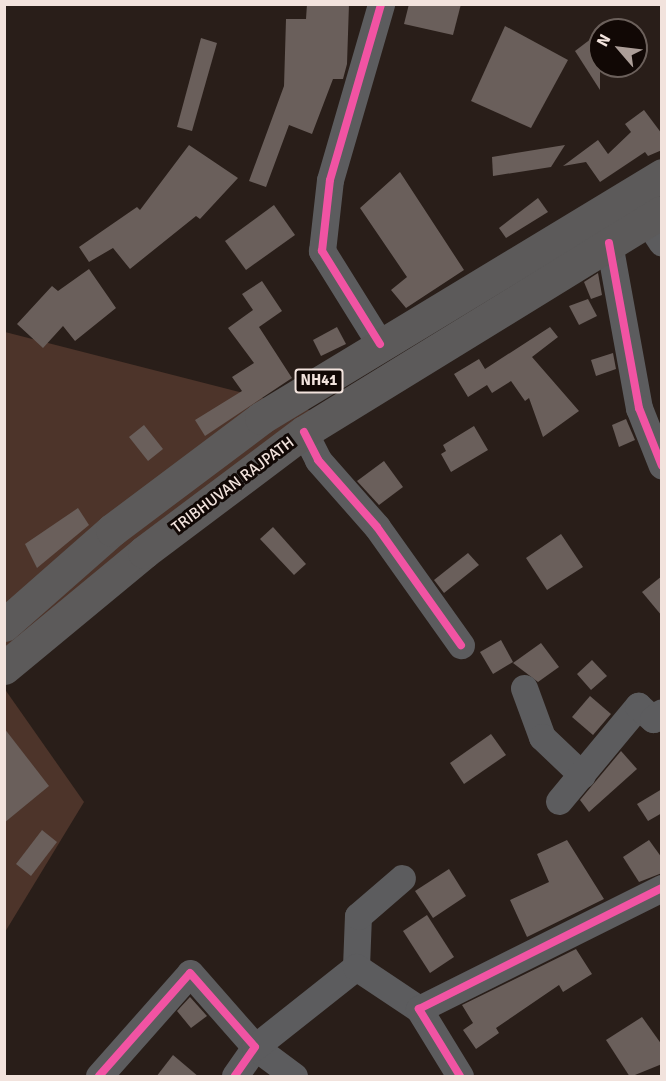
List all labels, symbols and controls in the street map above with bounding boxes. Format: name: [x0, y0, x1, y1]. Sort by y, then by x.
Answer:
north arrow: [588, 18, 648, 78]
text: N: [592, 31, 615, 50]
road number: NH41: [294, 369, 344, 393]
street label: TRIBHUVAN RAJPATH: [168, 433, 298, 537]

